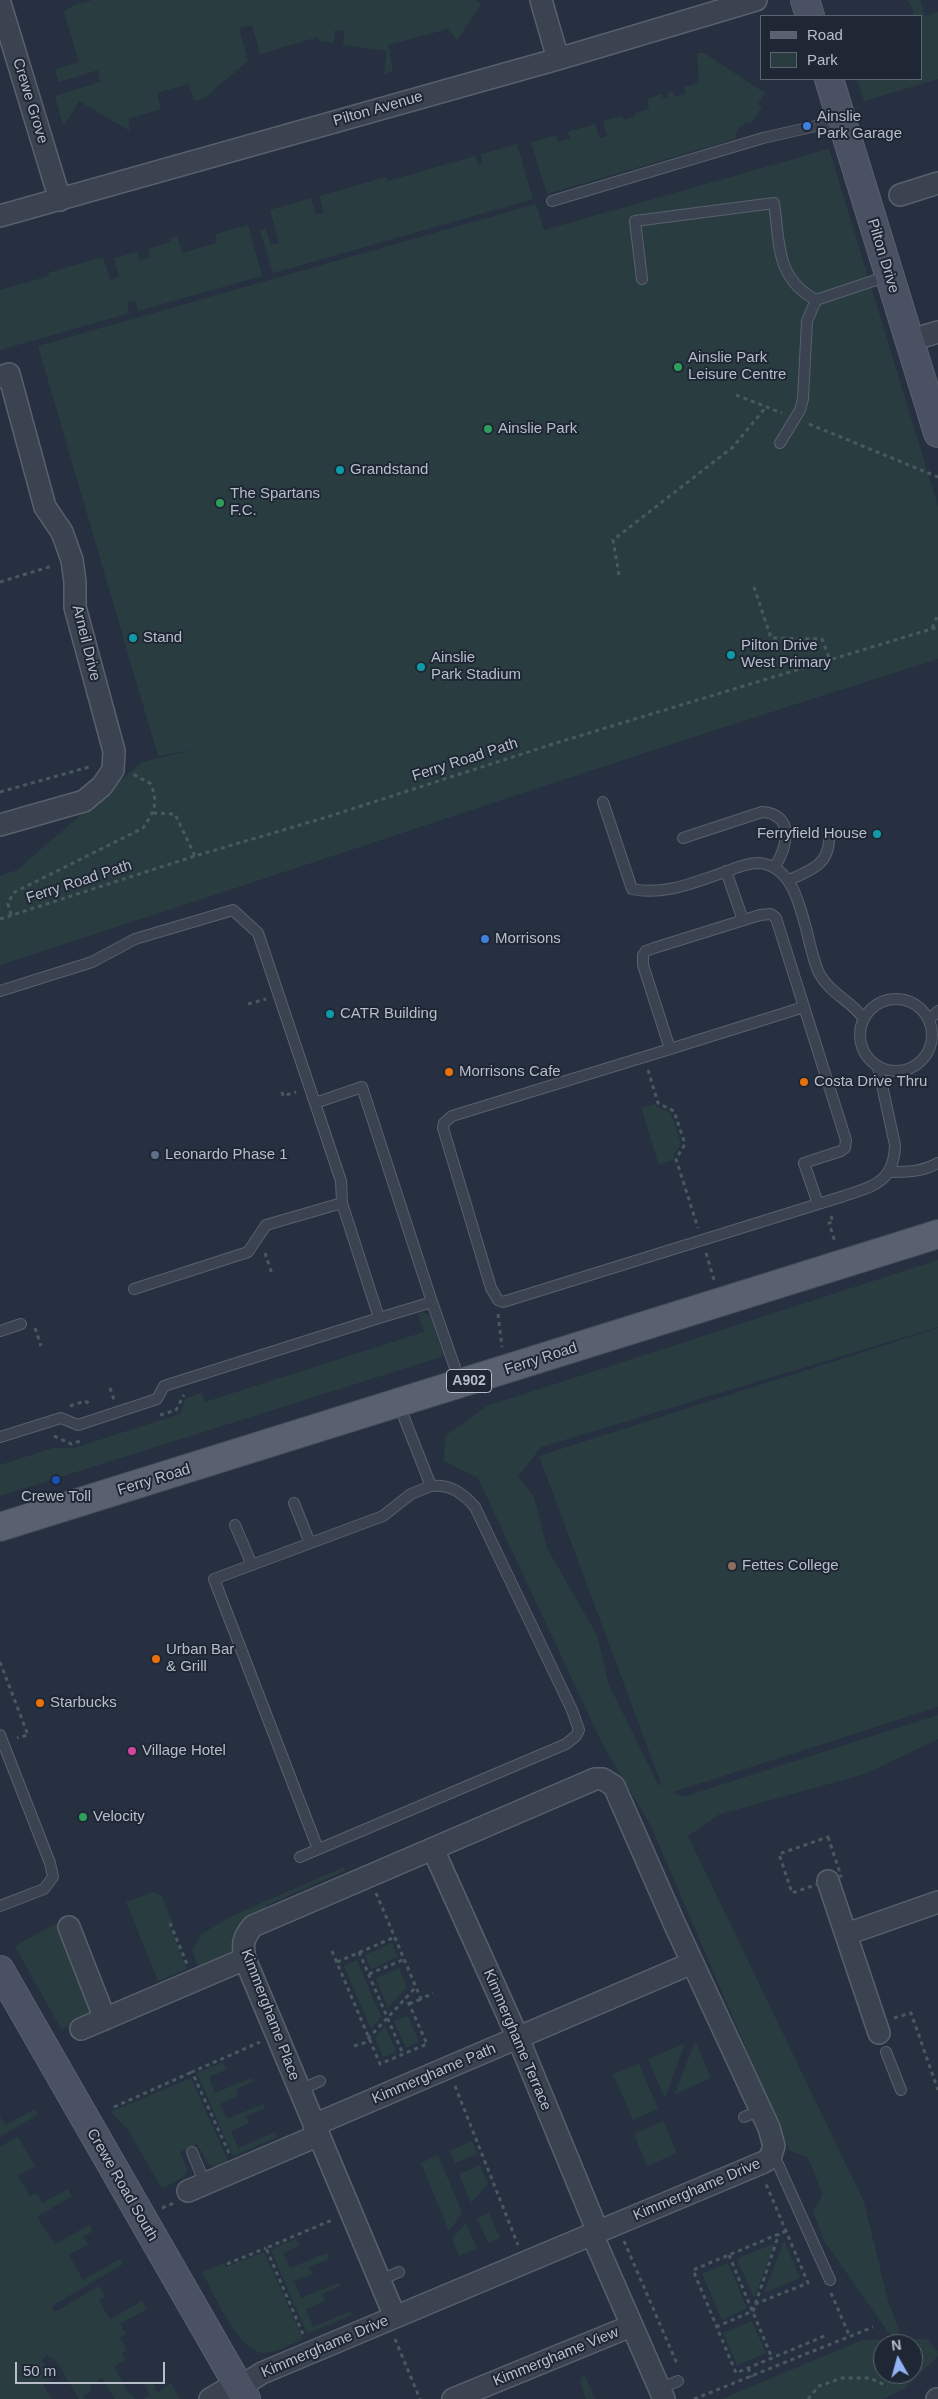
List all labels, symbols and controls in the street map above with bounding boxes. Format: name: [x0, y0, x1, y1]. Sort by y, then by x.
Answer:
legend: [760, 15, 923, 80]
text: Road: [807, 26, 843, 43]
text: Park: [807, 51, 838, 68]
street label: Crewe Grove: [8, 56, 52, 146]
street label: Pilton Avenue: [331, 88, 425, 130]
place label: Ainslie Park Garage: [817, 108, 902, 143]
marker: Ainslie Park Garage: [801, 120, 813, 132]
street label: Pilton Drive: [863, 217, 903, 295]
place label: Ainslie Park Leisure Centre: [688, 349, 786, 384]
marker: Ainslie Park Leisure Centre: [672, 361, 684, 373]
place label: Ainslie Park: [498, 420, 577, 438]
marker: Ainslie Park: [482, 423, 494, 435]
place label: Grandstand: [350, 461, 428, 479]
marker: Grandstand: [334, 464, 346, 476]
place label: The Spartans F.C.: [230, 485, 320, 520]
marker: The Spartans F.C.: [214, 497, 226, 509]
street label: Arneil Drive: [68, 603, 104, 683]
place label: Stand: [143, 629, 182, 647]
marker: Stand: [127, 632, 139, 644]
place label: Pilton Drive West Primary: [741, 637, 831, 672]
place label: Ainslie Park Stadium: [431, 649, 521, 684]
marker: Pilton Drive West Primary: [725, 649, 737, 661]
marker: Ainslie Park Stadium: [415, 661, 427, 673]
street label: Ferry Road Path: [410, 734, 520, 786]
place label: Ferryfield House: [757, 825, 867, 843]
marker: Ferryfield House: [871, 828, 883, 840]
street label: Ferry Road Path: [24, 856, 134, 908]
place label: Morrisons: [495, 930, 561, 948]
marker: Morrisons: [479, 933, 491, 945]
place label: CATR Building: [340, 1005, 437, 1023]
marker: CATR Building: [324, 1008, 336, 1020]
place label: Morrisons Cafe: [459, 1063, 561, 1081]
marker: Morrisons Cafe: [443, 1066, 455, 1078]
place label: Costa Drive Thru: [814, 1073, 927, 1091]
marker: Costa Drive Thru: [798, 1076, 810, 1088]
place label: Leonardo Phase 1: [165, 1146, 288, 1164]
marker: Leonardo Phase 1: [149, 1149, 161, 1161]
street label: Ferry Road: [503, 1339, 579, 1379]
road number: A902: [446, 1370, 492, 1392]
street label: Ferry Road: [115, 1460, 193, 1500]
marker: Crewe Toll: [50, 1474, 62, 1486]
place label: Crewe Toll: [21, 1488, 91, 1506]
place label: Fettes College: [742, 1557, 839, 1575]
marker: Fettes College: [726, 1560, 738, 1572]
place label: Urban Bar & Grill: [166, 1641, 234, 1676]
marker: Urban Bar & Grill: [150, 1653, 162, 1665]
place label: Starbucks: [50, 1694, 117, 1712]
marker: Starbucks: [34, 1697, 46, 1709]
place label: Village Hotel: [142, 1742, 226, 1760]
marker: Village Hotel: [126, 1745, 138, 1757]
place label: Velocity: [93, 1808, 145, 1826]
marker: Velocity: [77, 1811, 89, 1823]
street label: Kimmerghame Place: [237, 1947, 303, 2083]
street label: Kimmerghame Terrace: [479, 1967, 555, 2113]
street label: Kimmerghame Path: [369, 2040, 499, 2108]
street label: Crewe Road South: [83, 2126, 161, 2244]
street label: Kimmerghame Drive: [631, 2155, 763, 2225]
street label: Kimmerghame Drive: [259, 2312, 391, 2382]
street label: Kimmerghame View: [491, 2324, 621, 2390]
north arrow: [873, 2334, 923, 2384]
text: N: [890, 2337, 902, 2354]
scale bar: [18, 2352, 168, 2384]
text: 50 m: [23, 2362, 56, 2379]

